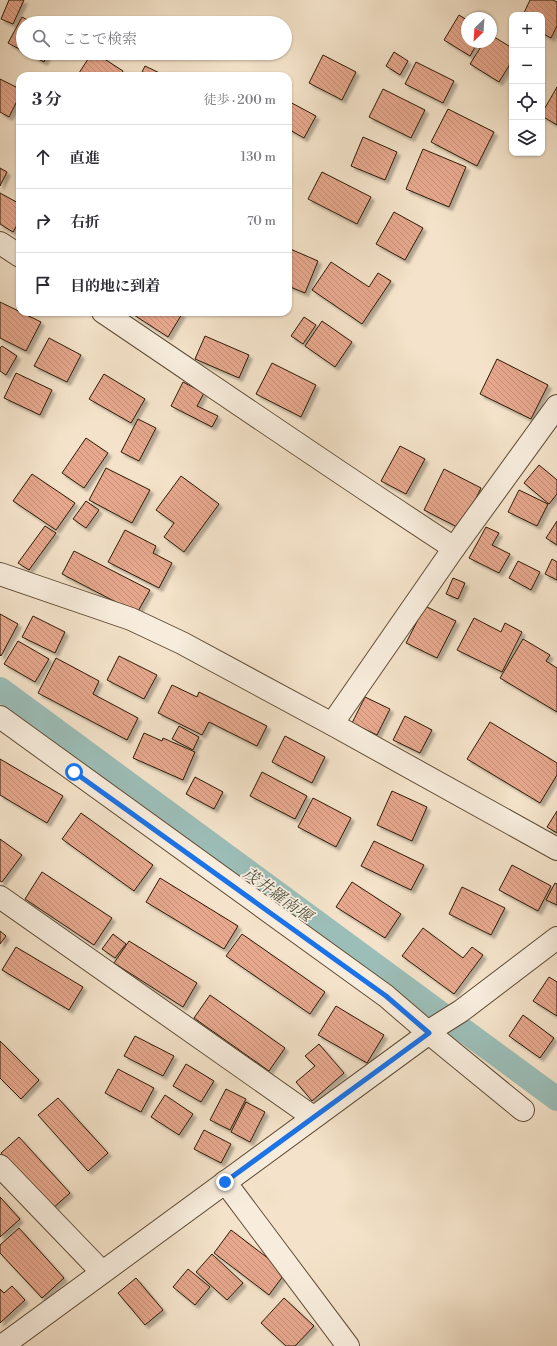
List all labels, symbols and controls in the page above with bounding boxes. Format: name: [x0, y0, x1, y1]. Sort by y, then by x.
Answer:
north arrow: [461, 12, 497, 48]
map controls: [509, 12, 545, 156]
button: +: [509, 12, 545, 48]
search box: [16, 16, 292, 60]
icon: search: [30, 27, 52, 49]
text: ここで検索: [62, 30, 137, 49]
button: −: [509, 48, 545, 84]
button: locate: [509, 84, 545, 120]
text: 3 分: [32, 89, 62, 111]
text: 徒歩 · 200 m: [204, 92, 276, 108]
button: layers: [509, 120, 545, 156]
icon: ahead: [32, 146, 54, 168]
text: 直進: [70, 149, 100, 168]
text: 130 m: [241, 149, 276, 165]
icon: right: [32, 210, 54, 232]
text: 右折: [70, 213, 100, 232]
text: 70 m: [247, 213, 276, 229]
icon: arrive: [32, 274, 54, 296]
text: 目的地に到着: [70, 277, 160, 296]
route start: [65, 763, 83, 781]
water label: 茂井羅南堰: [239, 863, 318, 928]
route end: [216, 1173, 234, 1191]

